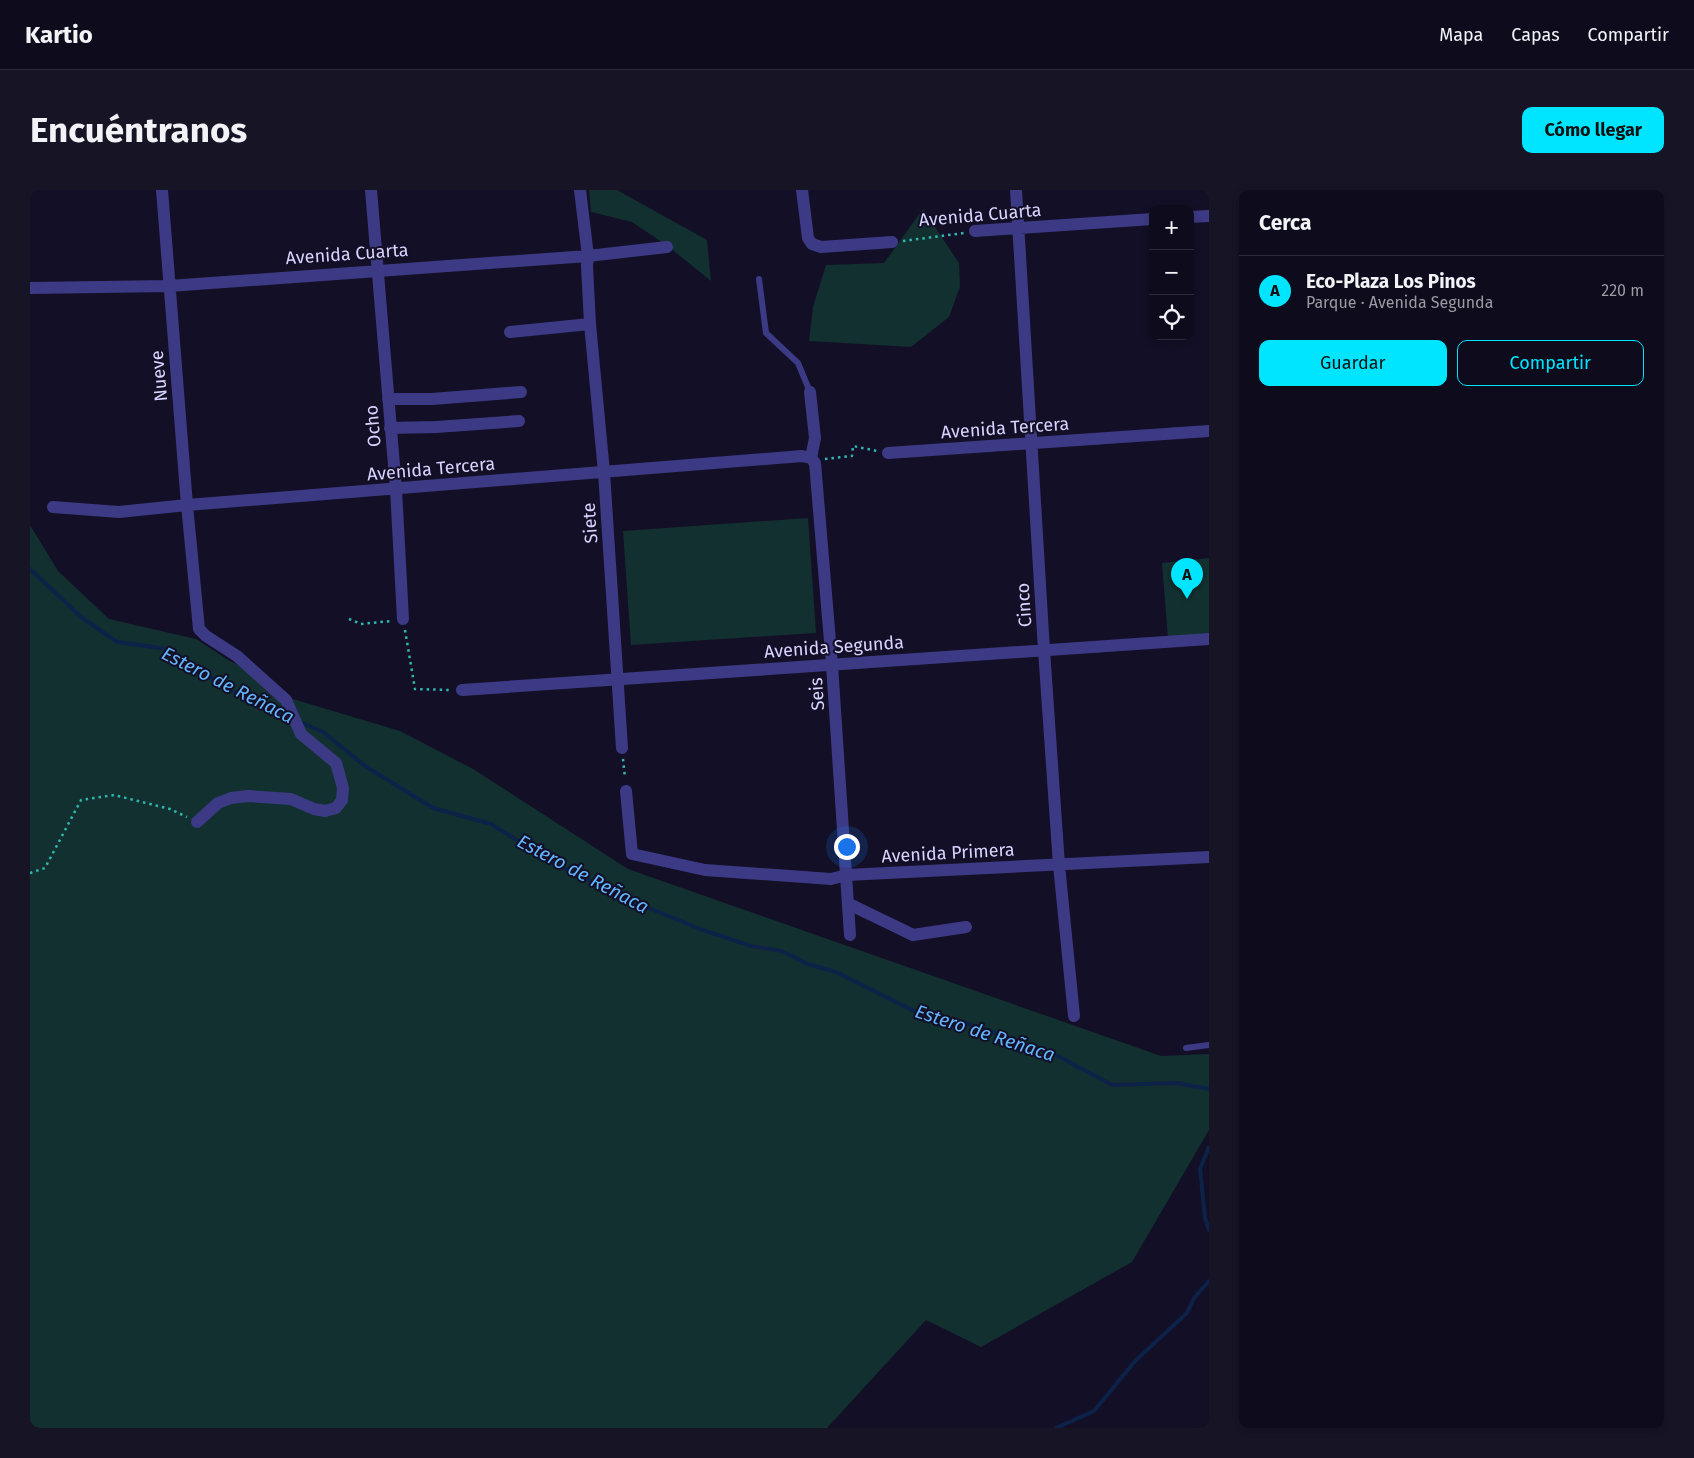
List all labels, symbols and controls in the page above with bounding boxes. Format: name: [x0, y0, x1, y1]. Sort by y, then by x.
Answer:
text: Kartio: [25, 21, 93, 49]
text: Mapa: [1439, 24, 1483, 46]
text: Capas: [1511, 24, 1560, 46]
text: Compartir: [1588, 24, 1669, 46]
button: Cómo llegar: [1522, 107, 1664, 153]
text: Encuéntranos: [30, 109, 247, 151]
street label: Avenida Cuarta: [918, 199, 1042, 231]
map controls: [1149, 205, 1194, 340]
button: +: [1149, 205, 1194, 250]
text: Cerca: [1259, 210, 1311, 236]
street label: Avenida Cuarta: [285, 239, 409, 269]
button: −: [1149, 250, 1194, 295]
text: Eco-Plaza Los Pinos: [1306, 270, 1476, 293]
text: A: [1270, 281, 1280, 300]
text: 220 m: [1601, 281, 1644, 300]
text: Parque · Avenida Segunda: [1306, 293, 1493, 312]
button: locate: [1149, 295, 1194, 340]
button: Guardar: [1259, 340, 1447, 386]
button: Compartir: [1457, 340, 1644, 386]
street label: Nueve: [146, 350, 172, 402]
street label: Ocho: [360, 404, 386, 448]
street label: Avenida Tercera: [940, 413, 1070, 443]
street label: Avenida Tercera: [366, 452, 496, 486]
street label: Siete: [578, 502, 602, 544]
pin: A: [1171, 558, 1203, 599]
street label: Cinco: [1011, 582, 1037, 628]
street label: Avenida Segunda: [763, 631, 905, 663]
water label: Estero de Reñaca: [158, 642, 298, 728]
street label: Seis: [805, 677, 829, 711]
water label: Estero de Reñaca: [513, 830, 653, 918]
your location: [834, 834, 860, 860]
street label: Avenida Primera: [881, 839, 1015, 867]
water label: Estero de Reñaca: [912, 1000, 1058, 1066]

